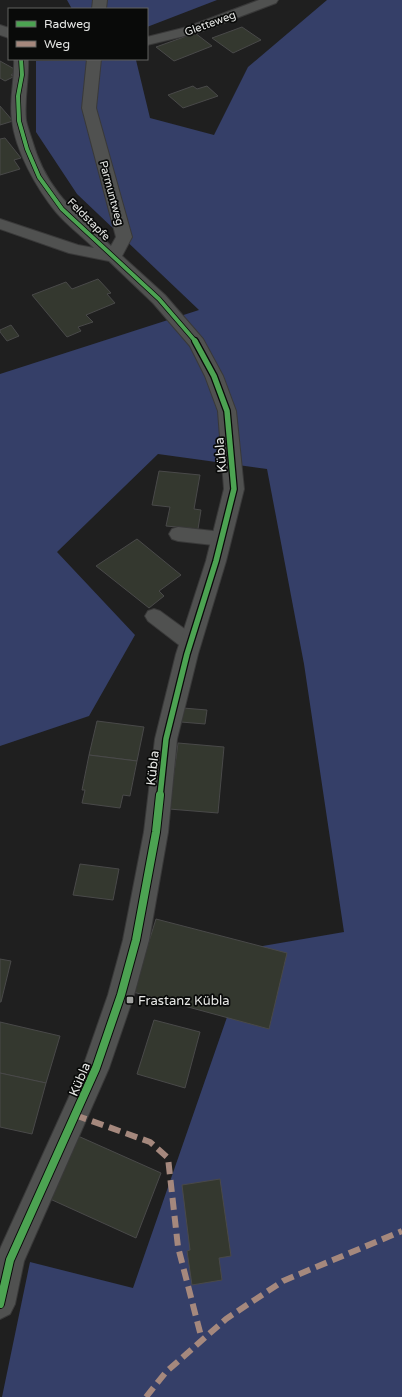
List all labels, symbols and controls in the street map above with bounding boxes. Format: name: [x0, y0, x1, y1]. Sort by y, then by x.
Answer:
legend: [8, 8, 148, 60]
street label: Gletteweg: [183, 8, 238, 39]
text: Radweg: [44, 17, 91, 31]
text: Weg: [44, 37, 70, 51]
street label: Parmuntweg: [97, 159, 126, 227]
street label: Feldstapfe: [65, 195, 113, 243]
street label: Kübla: [211, 437, 231, 473]
street label: Kübla: [143, 750, 163, 787]
place label: Frastanz Kübla: [138, 993, 229, 1009]
marker: Frastanz Kübla: [125, 995, 135, 1005]
street label: Kübla: [66, 1060, 94, 1099]

